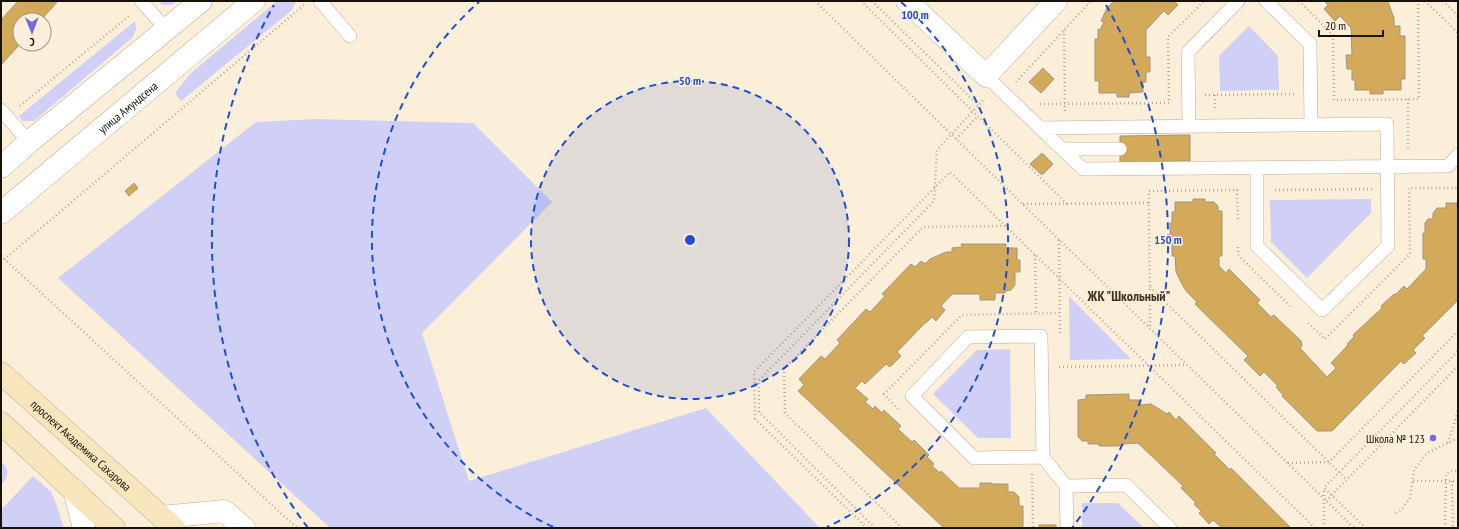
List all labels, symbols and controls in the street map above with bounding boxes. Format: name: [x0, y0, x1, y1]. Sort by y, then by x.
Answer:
text: 100 m: [901, 7, 929, 22]
north arrow: [12, 12, 52, 52]
scale bar: [1319, 12, 1383, 38]
text: 20 m: [1325, 18, 1346, 33]
text: С: [30, 35, 35, 49]
text: 50 m: [679, 73, 701, 88]
street label: улица Амундсена: [95, 78, 160, 136]
text: 150 m: [1154, 232, 1182, 247]
centre of rings: [683, 233, 697, 247]
district label: ЖК "Школьный": [1087, 287, 1171, 305]
street label: проспект Академика Сахарова: [28, 396, 135, 494]
place label: Школа № 123: [1366, 431, 1425, 446]
marker: Школа № 123: [1428, 433, 1438, 443]

